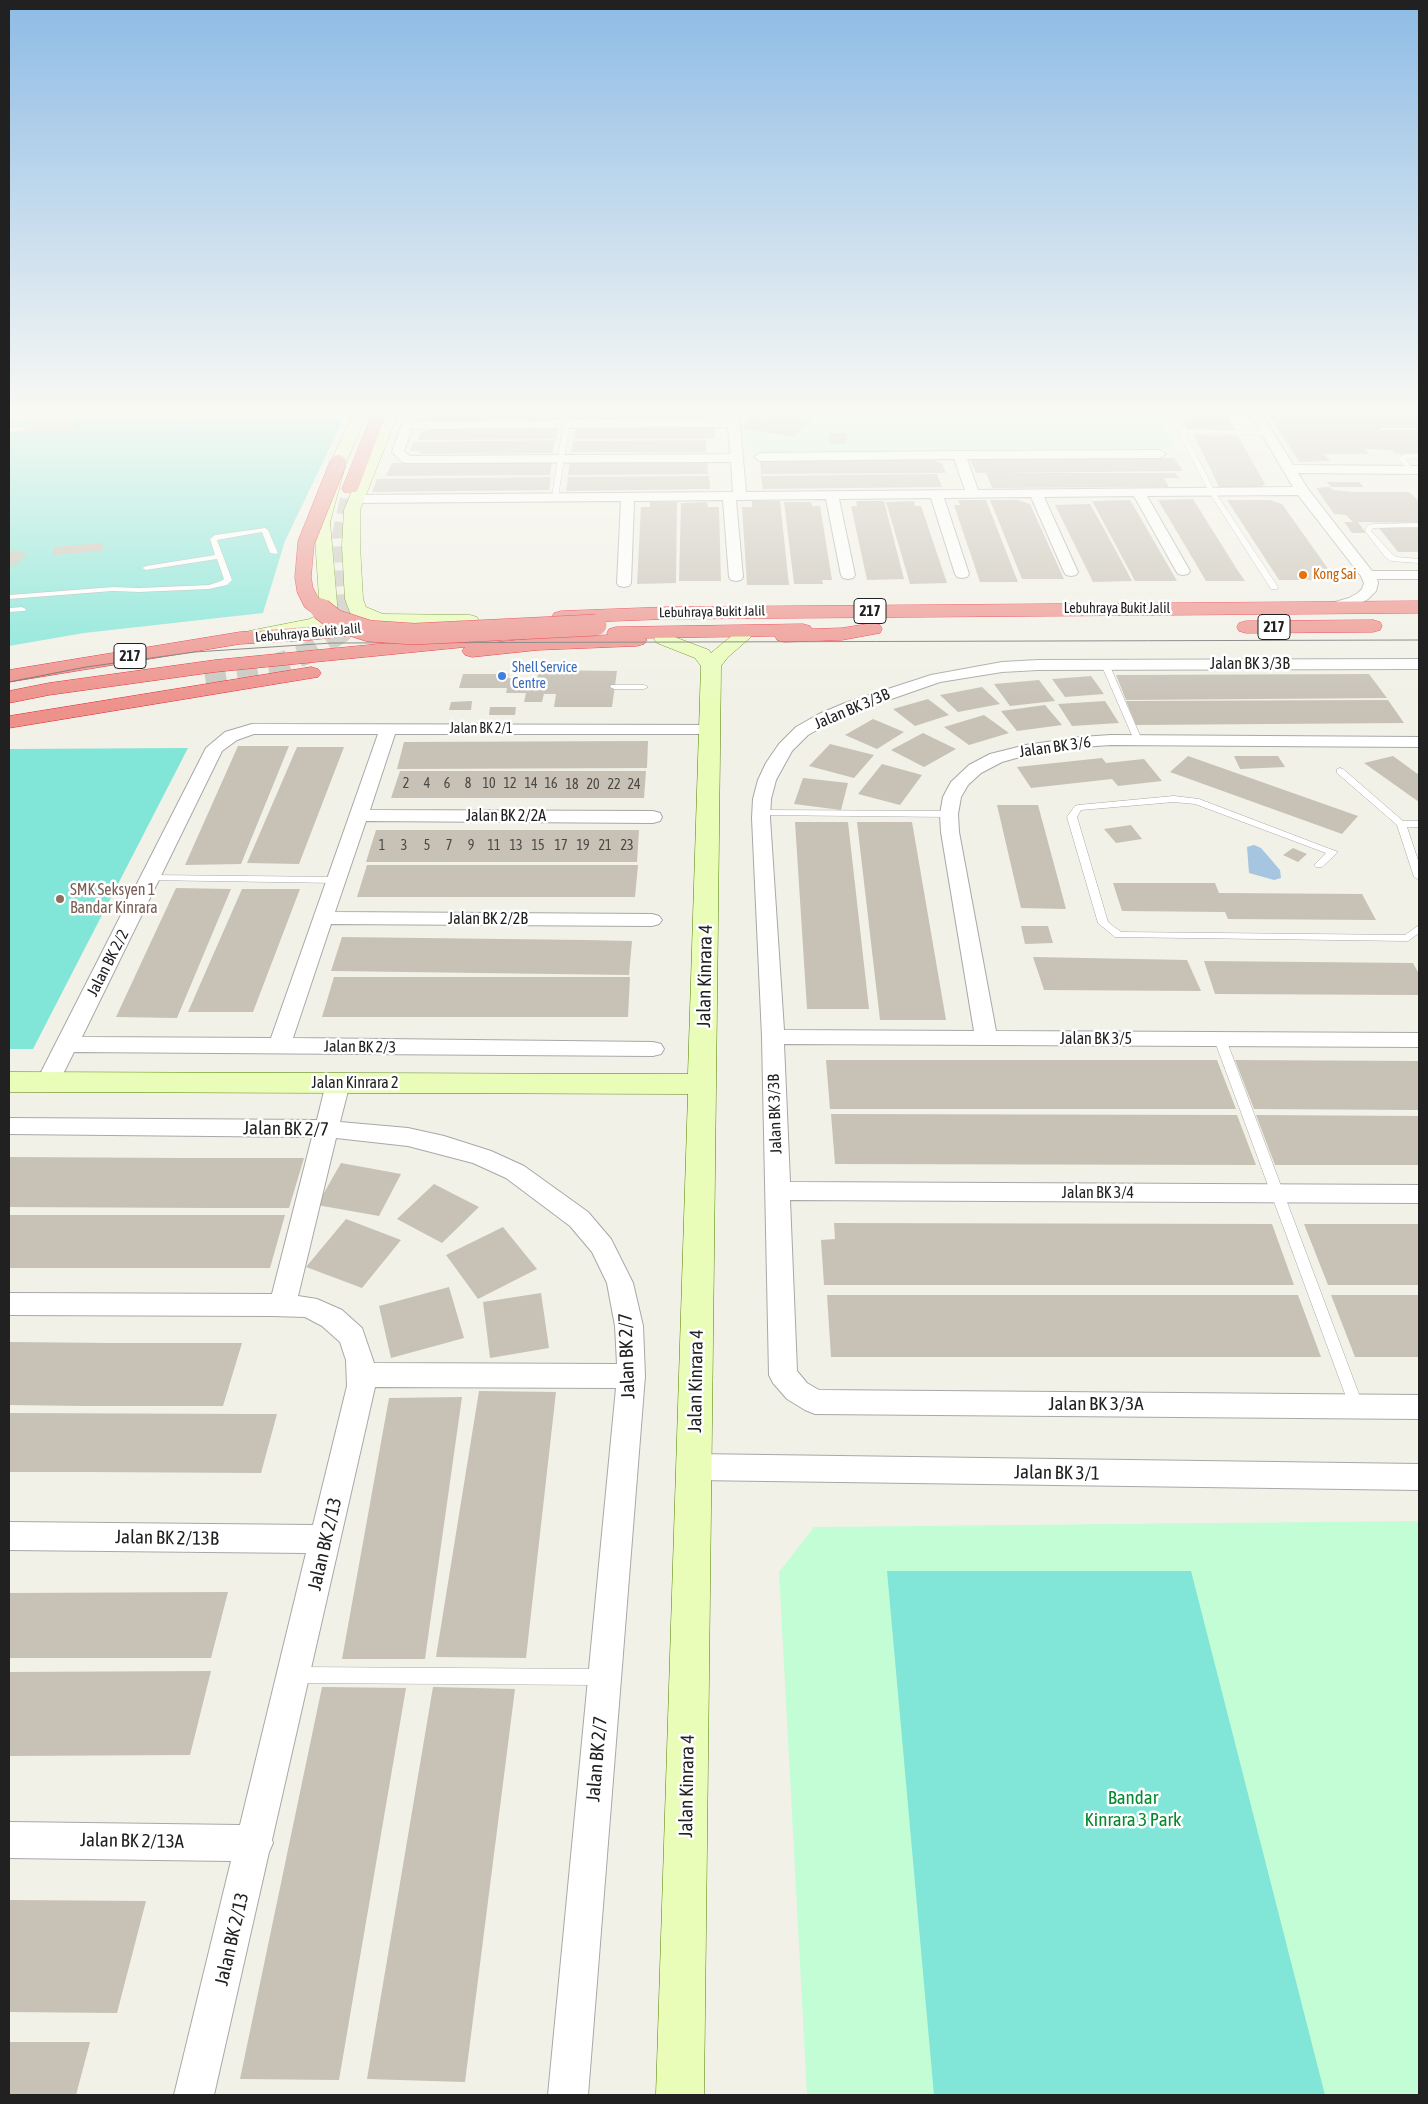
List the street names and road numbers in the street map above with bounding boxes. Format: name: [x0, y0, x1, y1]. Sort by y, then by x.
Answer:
road number: 217: [854, 598, 886, 624]
street label: Lebuhraya Bukit Jalil: [1064, 601, 1170, 617]
street label: Lebuhraya Bukit Jalil: [659, 603, 765, 621]
road number: 217: [1258, 614, 1290, 640]
street label: Lebuhraya Bukit Jalil: [254, 620, 362, 646]
road number: 217: [114, 644, 146, 668]
street label: Jalan BK 3/3B: [1210, 654, 1290, 674]
street label: Jalan BK 3/3B: [812, 685, 892, 733]
street label: Jalan BK 2/1: [449, 721, 513, 737]
street label: Jalan BK 3/6: [1018, 732, 1092, 762]
street label: Jalan BK 2/2A: [466, 806, 546, 826]
street label: Jalan BK 2/2B: [448, 909, 528, 929]
street label: Jalan Kinrara 4: [693, 924, 717, 1028]
street label: Jalan BK 2/2: [83, 926, 133, 1000]
street label: Jalan BK 3/5: [1060, 1029, 1132, 1049]
street label: Jalan BK 2/3: [324, 1037, 396, 1057]
street label: Jalan Kinrara 2: [312, 1073, 398, 1093]
street label: Jalan BK 3/3B: [764, 1074, 786, 1154]
street label: Jalan BK 2/7: [243, 1117, 329, 1141]
street label: Jalan BK 3/4: [1062, 1183, 1134, 1203]
street label: Jalan BK 2/7: [614, 1313, 640, 1399]
street label: Jalan Kinrara 4: [684, 1329, 708, 1433]
street label: Jalan BK 3/3A: [1048, 1393, 1144, 1415]
street label: Jalan BK 3/1: [1014, 1461, 1100, 1485]
street label: Jalan BK 2/13: [303, 1495, 347, 1593]
street label: Jalan BK 2/13B: [115, 1526, 219, 1550]
street label: Jalan BK 2/7: [582, 1715, 612, 1803]
street label: Jalan Kinrara 4: [675, 1734, 699, 1838]
street label: Jalan BK 2/13A: [80, 1829, 184, 1853]
street label: Jalan BK 2/13: [210, 1890, 254, 1988]

